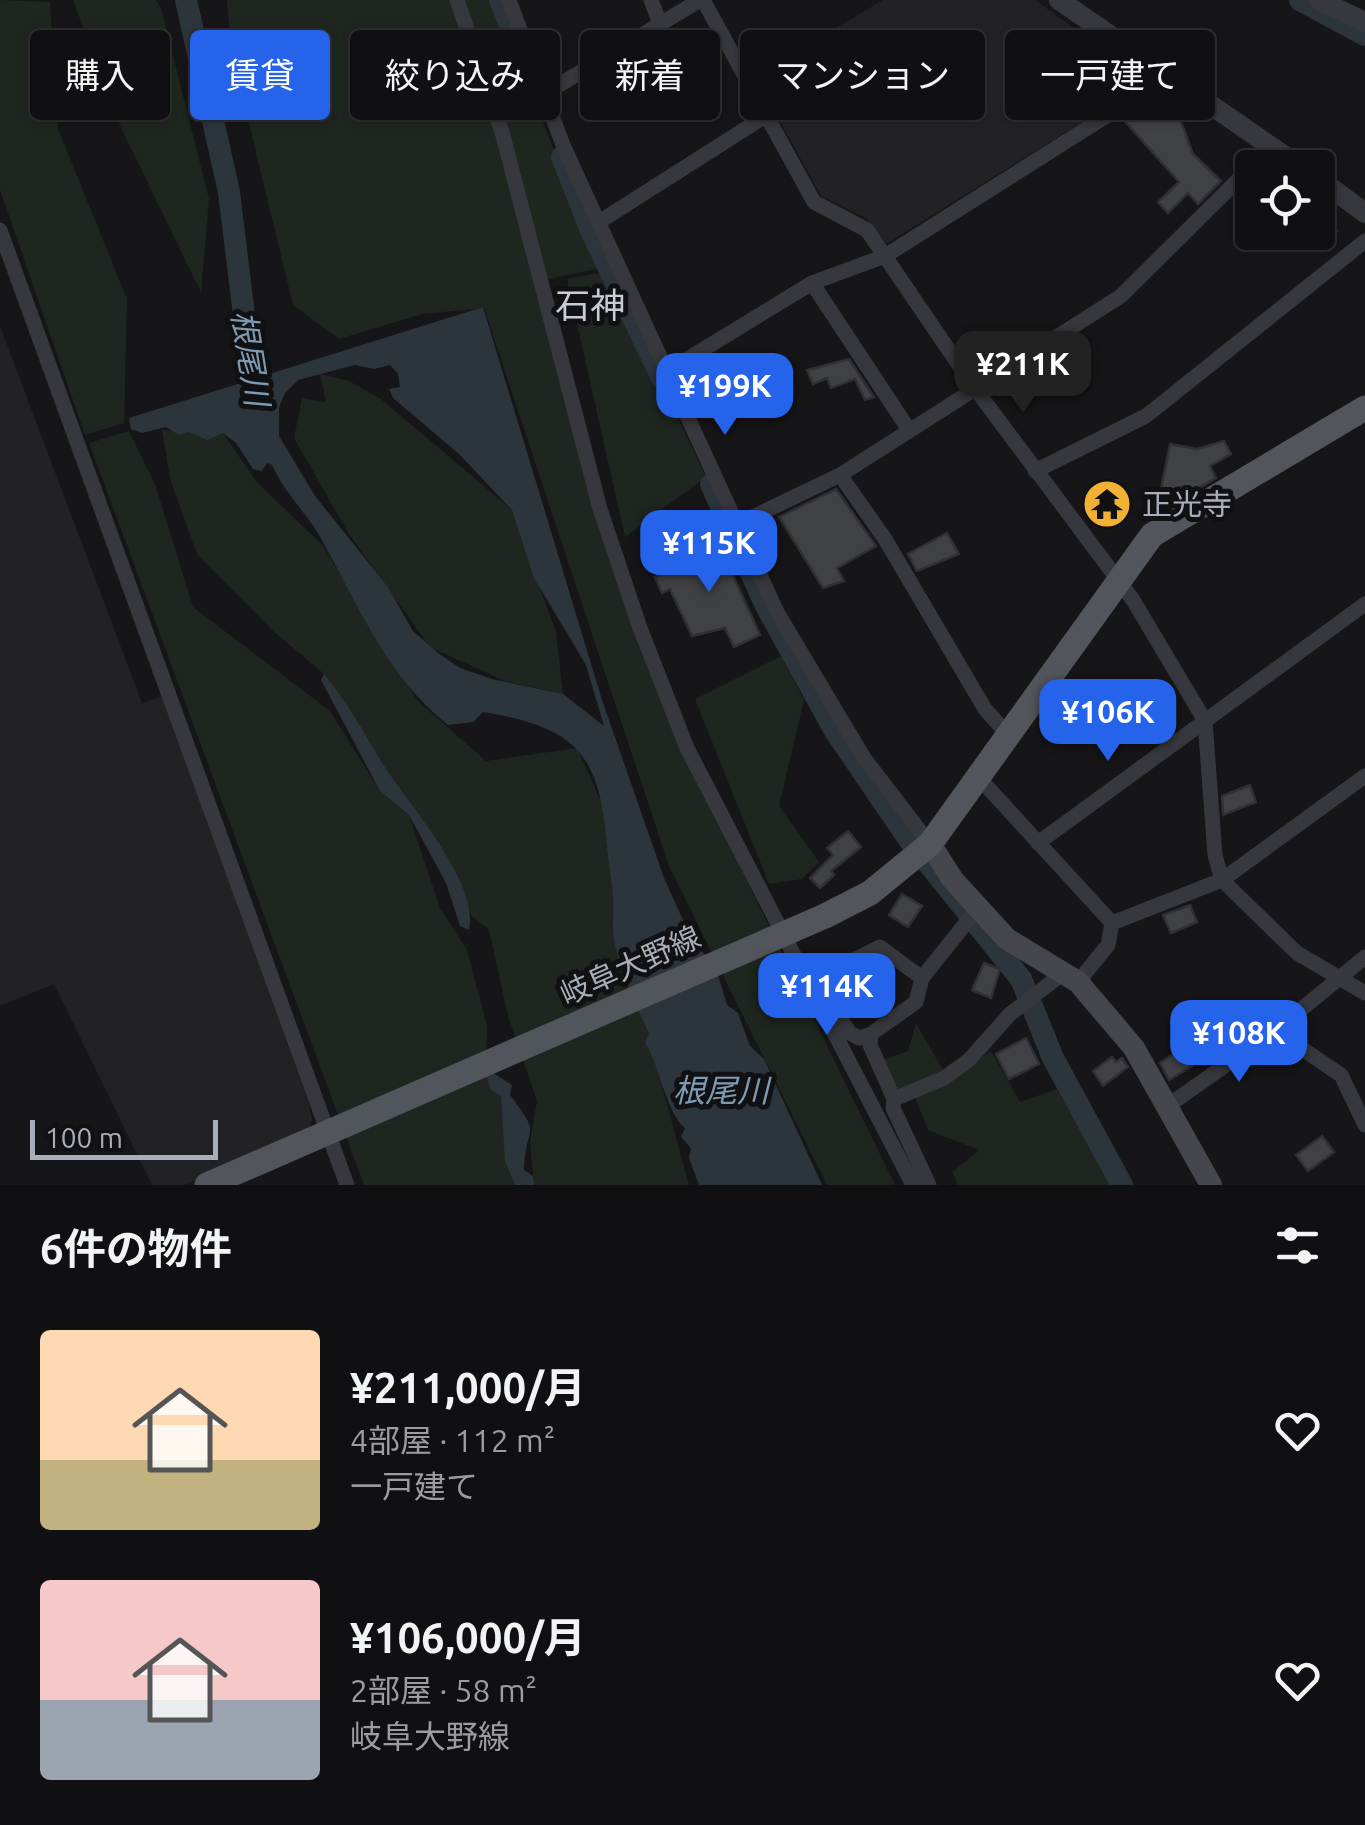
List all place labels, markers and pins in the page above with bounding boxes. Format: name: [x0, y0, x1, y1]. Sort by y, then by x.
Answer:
pin: ¥211K: [953, 331, 1093, 416]
pin: ¥199K: [655, 353, 795, 438]
temple icon: 正光寺: [1081, 478, 1133, 530]
place label: 正光寺: [1142, 487, 1232, 521]
pin: ¥115K: [639, 510, 779, 595]
pin: ¥106K: [1038, 679, 1178, 764]
pin: ¥114K: [757, 953, 897, 1038]
pin: ¥108K: [1169, 1000, 1309, 1085]

